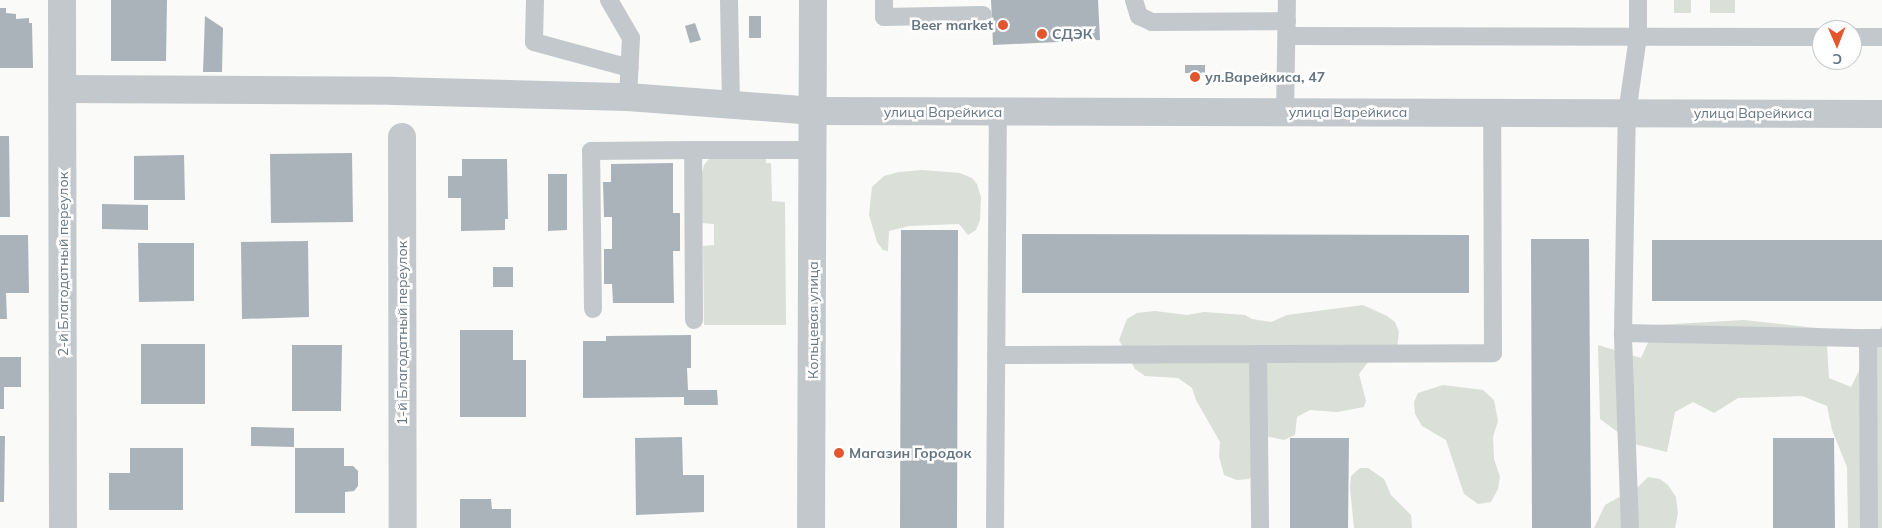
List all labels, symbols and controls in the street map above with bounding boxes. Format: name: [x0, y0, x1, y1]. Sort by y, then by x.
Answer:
place label: Beer market: [911, 17, 993, 33]
marker: Beer market: [997, 19, 1009, 31]
north arrow: [1812, 20, 1862, 70]
place label: СДЭК: [1052, 26, 1093, 42]
marker: СДЭК: [1036, 28, 1048, 40]
text: С: [1832, 50, 1842, 68]
place label: ул.Варейкиса, 47: [1205, 69, 1325, 85]
marker: ул.Варейкиса, 47: [1189, 71, 1201, 83]
street label: улица Варейкиса: [884, 104, 1002, 120]
street label: улица Варейкиса: [1289, 104, 1407, 120]
street label: улица Варейкиса: [1694, 105, 1812, 121]
street label: 2-й Благодатный переулок: [55, 172, 71, 356]
street label: 1-й Благодатный переулок: [394, 241, 410, 425]
street label: Кольцевая улица: [805, 261, 821, 379]
place label: Магазин Городок: [849, 445, 971, 461]
marker: Магазин Городок: [833, 447, 845, 459]

